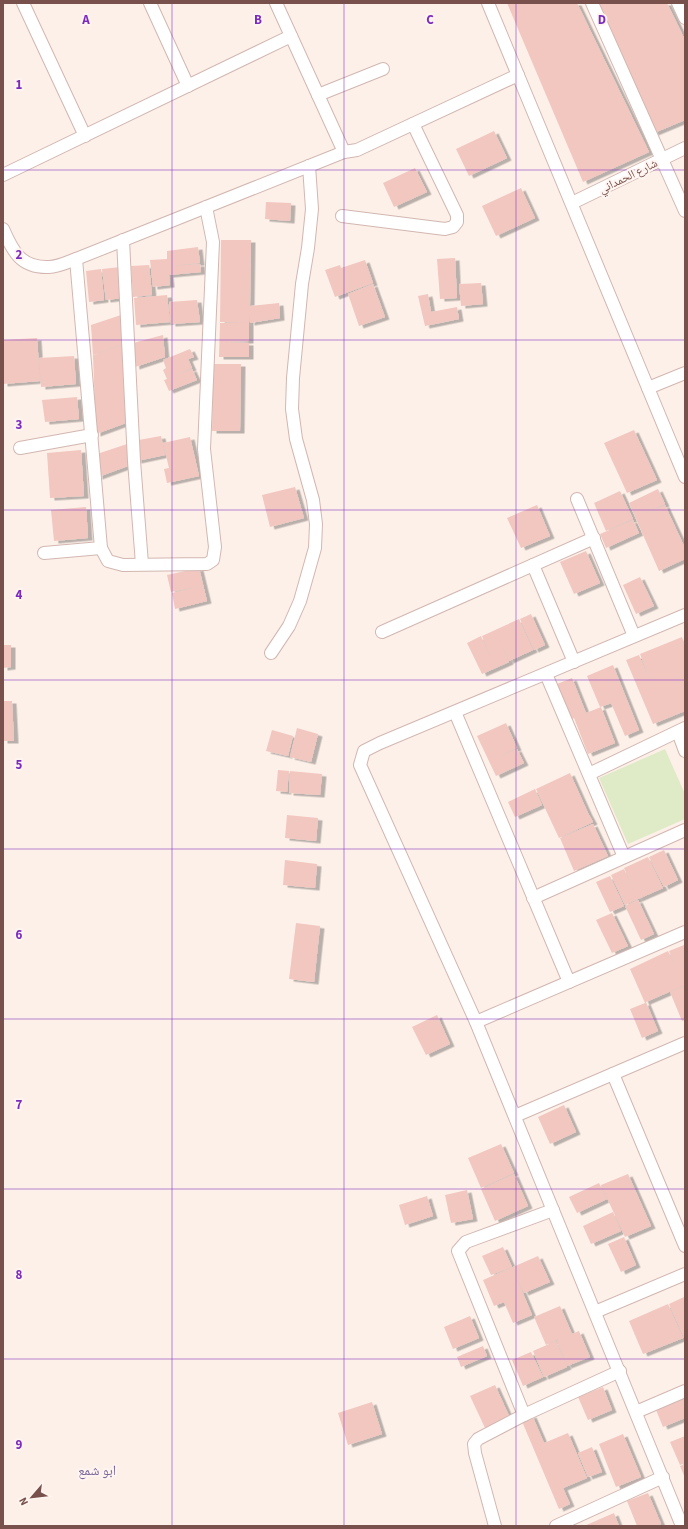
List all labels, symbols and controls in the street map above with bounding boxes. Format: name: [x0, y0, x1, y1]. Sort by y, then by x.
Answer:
text: A: [81, 11, 90, 29]
text: B: [254, 11, 262, 29]
text: C: [426, 11, 434, 29]
text: D: [598, 11, 606, 29]
text: 1: [16, 76, 23, 94]
street label: شارع الحمداني: [596, 155, 661, 199]
text: 2: [16, 246, 23, 264]
text: 3: [16, 416, 23, 434]
text: 4: [16, 586, 23, 604]
text: 5: [16, 756, 23, 774]
text: 6: [16, 926, 23, 944]
text: 7: [16, 1096, 23, 1114]
text: 8: [16, 1266, 23, 1284]
text: 9: [16, 1436, 23, 1454]
district label: ابو شمع: [78, 1461, 116, 1481]
north arrow: [12, 1477, 52, 1517]
text: N: [15, 1495, 32, 1508]

